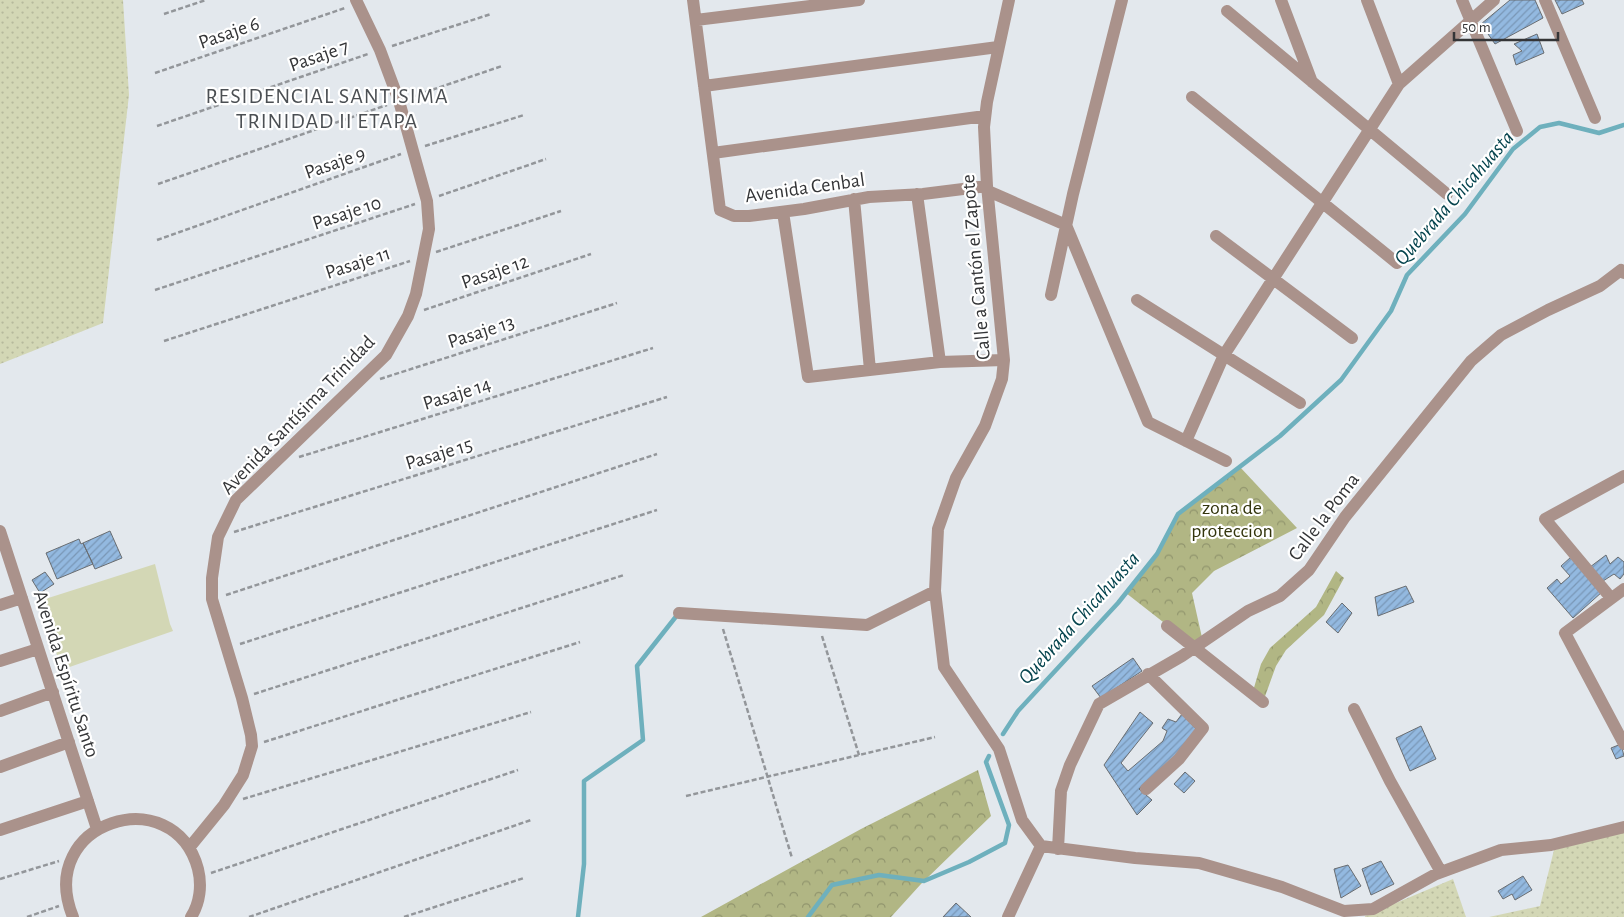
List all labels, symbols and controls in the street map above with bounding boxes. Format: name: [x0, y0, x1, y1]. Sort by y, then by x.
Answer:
scale bar: [1454, 10, 1558, 42]
street label: Pasaje 6: [196, 13, 262, 53]
text: 50 m: [1462, 20, 1491, 35]
street label: Pasaje 7: [286, 36, 352, 76]
district label: RESIDENCIAL SANTISIMA TRINIDAD II ETAPA: [205, 85, 449, 132]
water label: Quebrada Chicahuasta: [1390, 127, 1518, 269]
street label: Pasaje 9: [302, 143, 368, 183]
street label: Avenida Cenbal: [744, 170, 866, 206]
street label: Calle a Cantón el Zapote: [958, 173, 994, 361]
street label: Pasaje 10: [310, 193, 384, 233]
street label: Pasaje 11: [323, 243, 393, 283]
street label: Pasaje 12: [459, 251, 531, 293]
street label: Pasaje 13: [445, 312, 517, 352]
street label: Avenida Santísima Trinidad: [217, 332, 379, 498]
street label: Pasaje 14: [421, 374, 493, 414]
street label: Pasaje 15: [403, 434, 475, 474]
street label: Calle la Poma: [1285, 469, 1363, 565]
park label: zona de proteccion: [1191, 498, 1273, 541]
water label: Quebrada Chicahuasta: [1014, 548, 1144, 688]
street label: Avenida Espíritu Santo: [30, 588, 102, 760]

